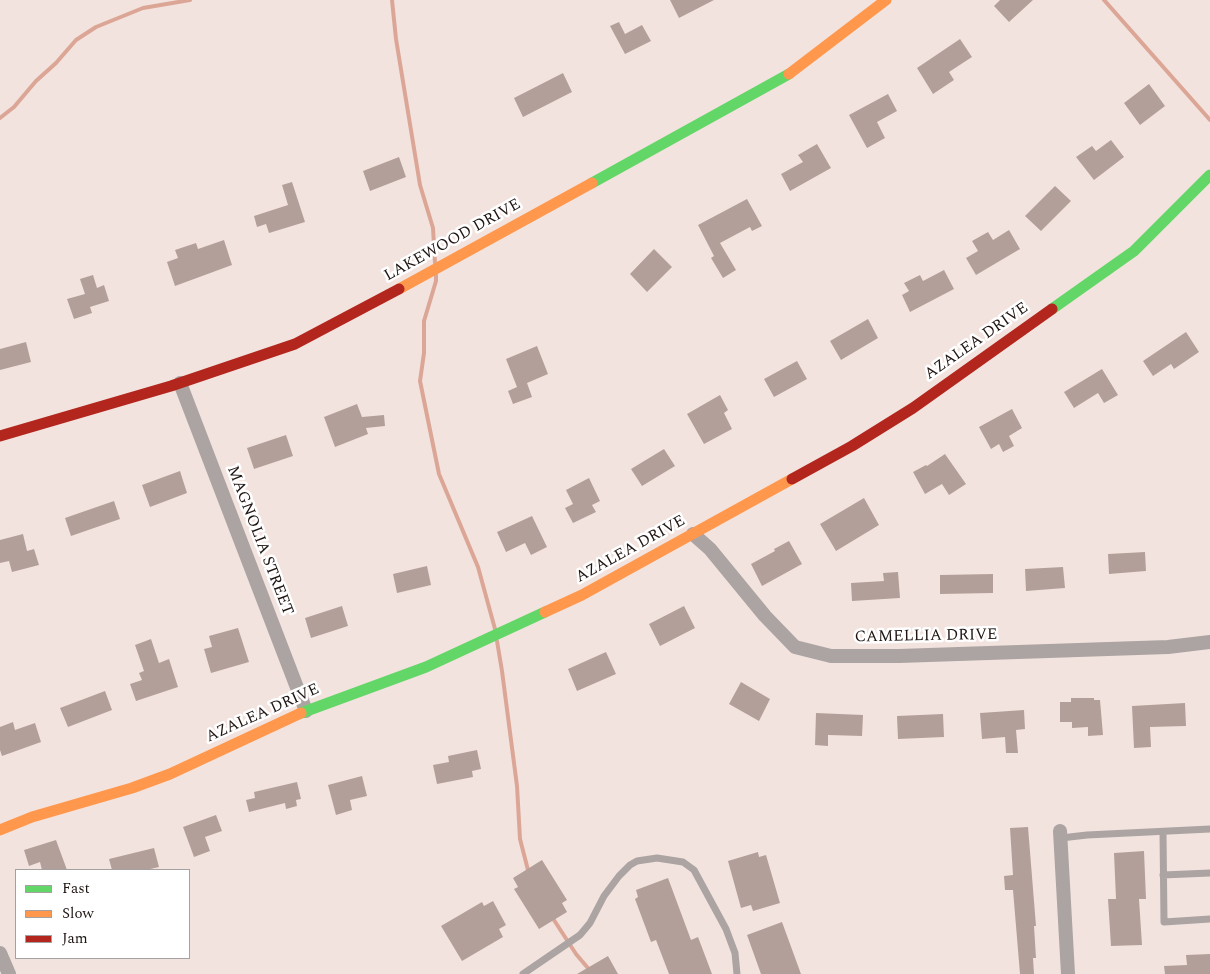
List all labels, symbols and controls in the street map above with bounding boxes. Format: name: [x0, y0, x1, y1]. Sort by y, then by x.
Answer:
street label: LAKEWOOD DRIVE: [381, 196, 525, 286]
street label: AZALEA DRIVE: [921, 299, 1033, 385]
street label: MAGNOLIA STREET: [222, 464, 296, 618]
street label: AZALEA DRIVE: [573, 512, 689, 588]
street label: CAMELLIA DRIVE: [854, 626, 998, 648]
street label: AZALEA DRIVE: [203, 680, 323, 748]
legend: [15, 869, 190, 959]
text: Fast: [62, 877, 90, 900]
text: Slow: [62, 902, 94, 925]
text: Jam: [62, 927, 88, 950]

